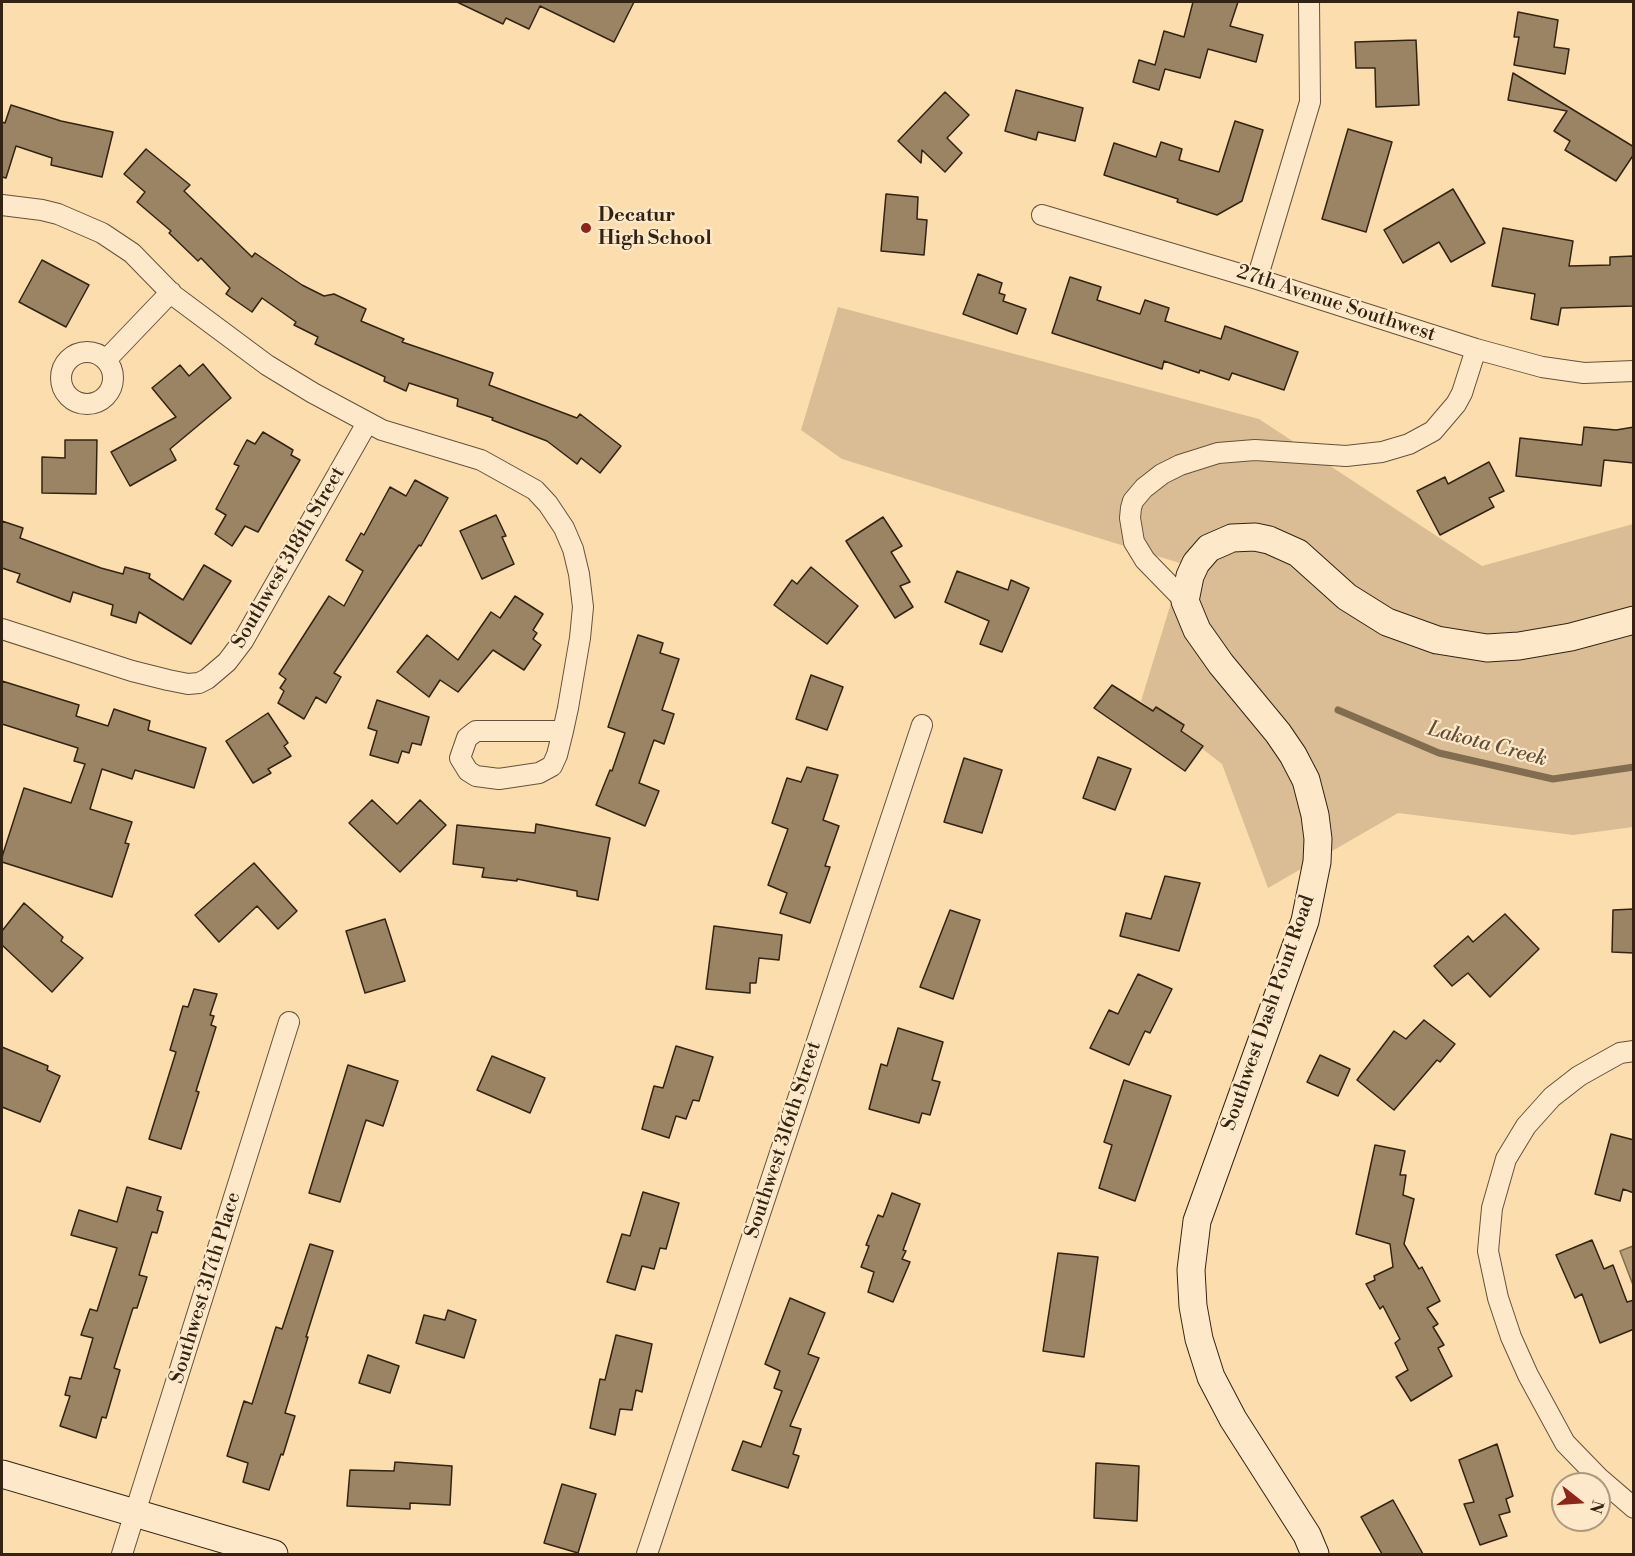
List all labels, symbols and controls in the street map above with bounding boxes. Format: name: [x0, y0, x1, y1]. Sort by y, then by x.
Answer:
place label: Decatur High School: [598, 204, 712, 251]
marker: Decatur High School: [579, 221, 593, 235]
street label: 27th Avenue Southwest: [1233, 260, 1439, 348]
street label: Southwest 318th Street: [227, 463, 351, 653]
water label: Lakota Creek: [1425, 717, 1549, 773]
street label: Southwest Dash Point Road: [1217, 892, 1321, 1134]
street label: Southwest 316th Street: [741, 1039, 827, 1241]
street label: Southwest 317th Place: [165, 1190, 247, 1386]
north arrow: [1551, 1472, 1611, 1532]
text: N: [1585, 1498, 1608, 1516]

